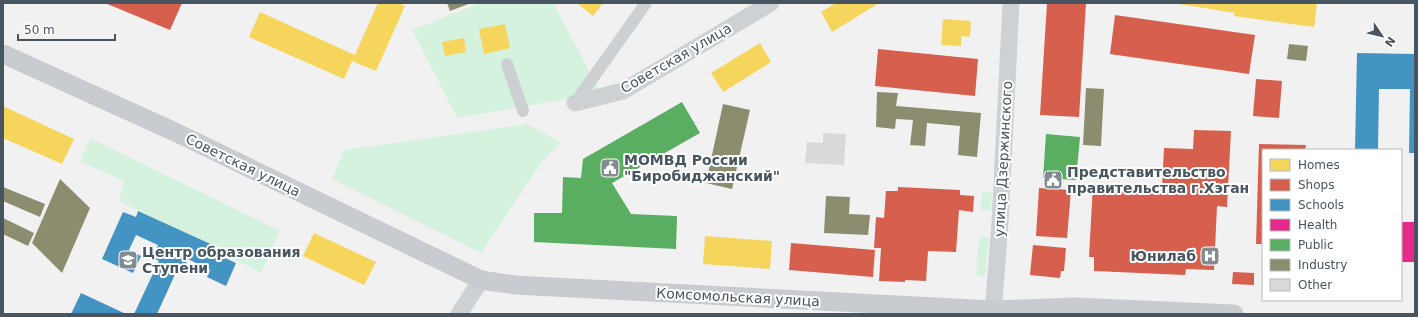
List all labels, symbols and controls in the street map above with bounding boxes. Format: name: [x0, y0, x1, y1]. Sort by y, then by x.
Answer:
scale bar: [18, 16, 115, 42]
north arrow: [1362, 16, 1402, 56]
street label: Советская улица: [618, 20, 734, 96]
text: 50 m: [24, 23, 55, 37]
text: N: [1382, 34, 1398, 49]
street label: улица Дзержинского: [991, 81, 1015, 237]
street label: Советская улица: [183, 130, 303, 200]
legend: [1262, 149, 1402, 301]
place label: МОМВД России "Биробиджанский": [624, 152, 780, 184]
public building icon: МОМВД России "Биробиджанский": [599, 157, 621, 179]
text: Homes: [1298, 158, 1340, 172]
place label: Представительство правительства г.Хэган: [1067, 164, 1249, 196]
public building icon: Представительство правительства г.Хэган: [1042, 169, 1064, 191]
text: Shops: [1298, 178, 1334, 192]
text: Schools: [1298, 198, 1344, 212]
text: Health: [1298, 218, 1337, 232]
text: Public: [1298, 238, 1334, 252]
place label: Центр образования Ступени: [142, 244, 301, 276]
hospital icon: Юнилаб: [1199, 245, 1221, 267]
place label: Юнилаб: [1131, 248, 1196, 264]
school or university icon: Центр образования Ступени: [117, 249, 139, 271]
text: Industry: [1298, 258, 1347, 272]
text: Other: [1298, 278, 1332, 292]
street label: Комсомольская улица: [656, 285, 820, 309]

